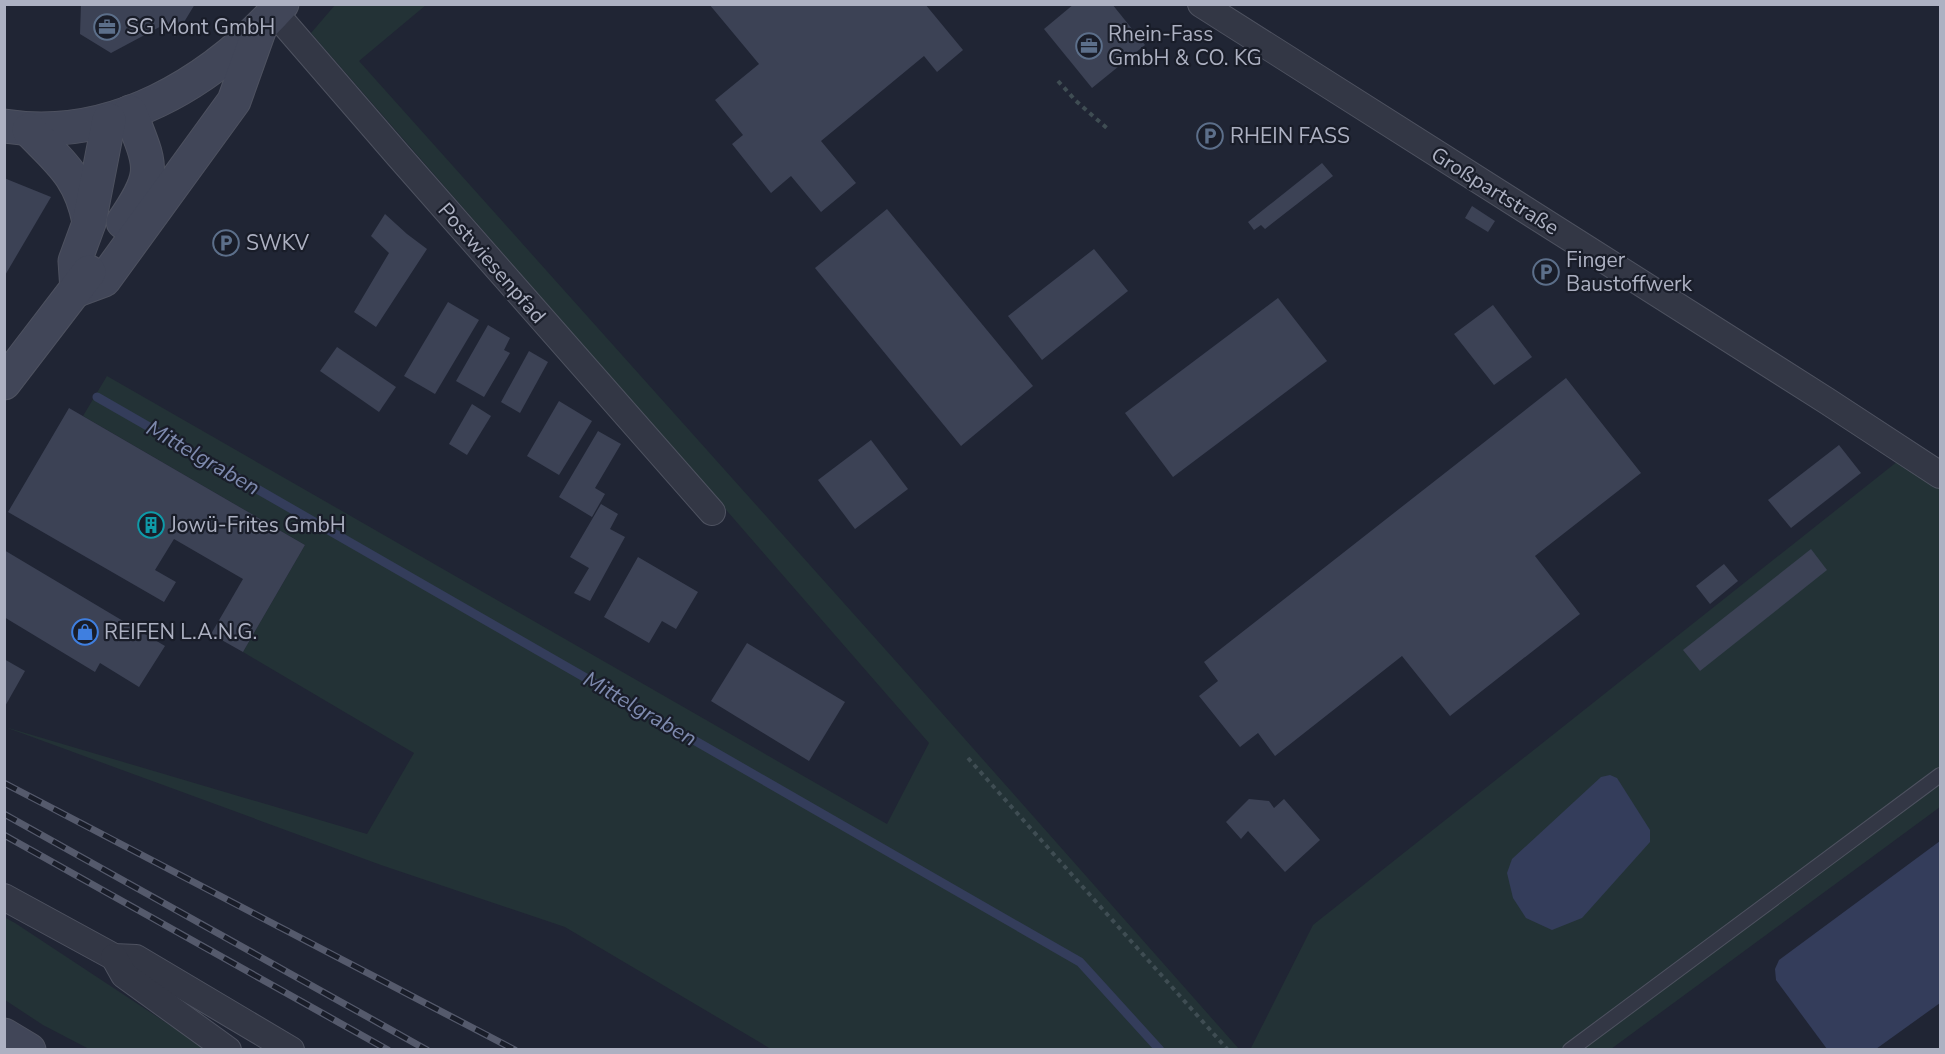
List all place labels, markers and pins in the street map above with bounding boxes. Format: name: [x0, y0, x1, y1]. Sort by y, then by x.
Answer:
office icon: SG Mont GmbH: [92, 12, 122, 42]
place label: SG Mont GmbH: [126, 13, 275, 41]
place label: Rhein-Fass GmbH & CO. KG: [1108, 20, 1262, 72]
office icon: Rhein-Fass GmbH & CO. KG: [1074, 31, 1104, 61]
parking icon: RHEIN FASS: [1195, 121, 1225, 151]
place label: RHEIN FASS: [1230, 122, 1350, 150]
parking icon: SWKV: [211, 228, 241, 258]
place label: SWKV: [246, 229, 310, 257]
place label: Finger Baustoffwerk: [1566, 246, 1693, 298]
parking icon: Finger Baustoffwerk: [1531, 257, 1561, 287]
building icon: Jowü-Frites GmbH: [136, 510, 166, 540]
place label: Jowü-Frites GmbH: [169, 511, 346, 539]
shop icon: REIFEN L.A.N.G.: [70, 617, 100, 647]
place label: REIFEN L.A.N.G.: [104, 618, 257, 646]

